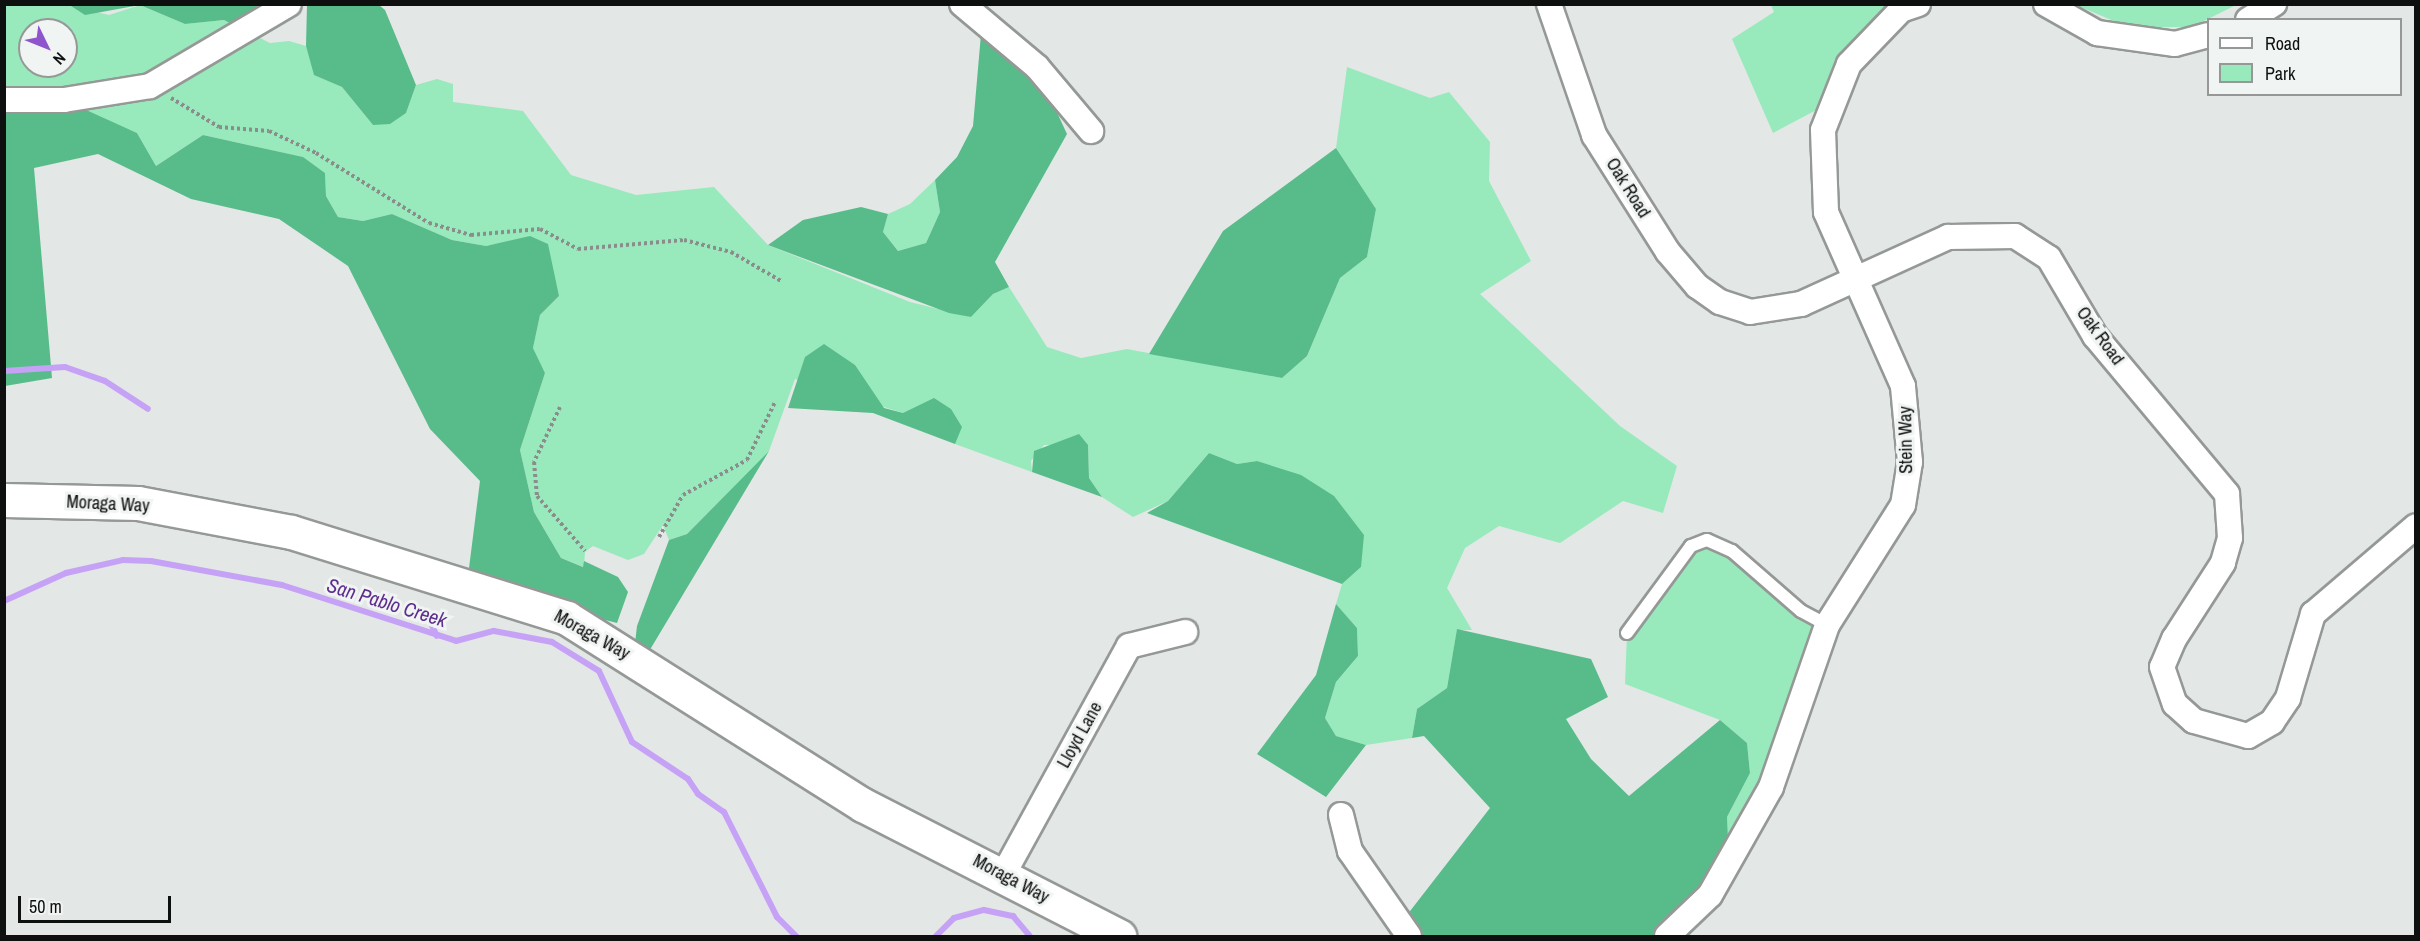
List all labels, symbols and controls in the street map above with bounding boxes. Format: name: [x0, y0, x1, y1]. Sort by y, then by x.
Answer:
north arrow: [18, 18, 78, 78]
legend: [2207, 18, 2402, 96]
text: Road: [2265, 31, 2300, 56]
text: N: [48, 48, 71, 70]
text: Park: [2265, 61, 2295, 86]
street label: Oak Road: [1601, 154, 1655, 222]
street label: Oak Road: [2072, 303, 2128, 369]
street label: Stein Way: [1895, 406, 1917, 474]
street label: Moraga Way: [66, 491, 150, 517]
water label: San Pablo Creek: [324, 572, 450, 632]
street label: Moraga Way: [550, 605, 634, 665]
street label: Lloyd Lane: [1053, 698, 1107, 772]
street label: Moraga Way: [969, 850, 1053, 908]
scale bar: [21, 884, 174, 922]
text: 50 m: [29, 894, 62, 919]

